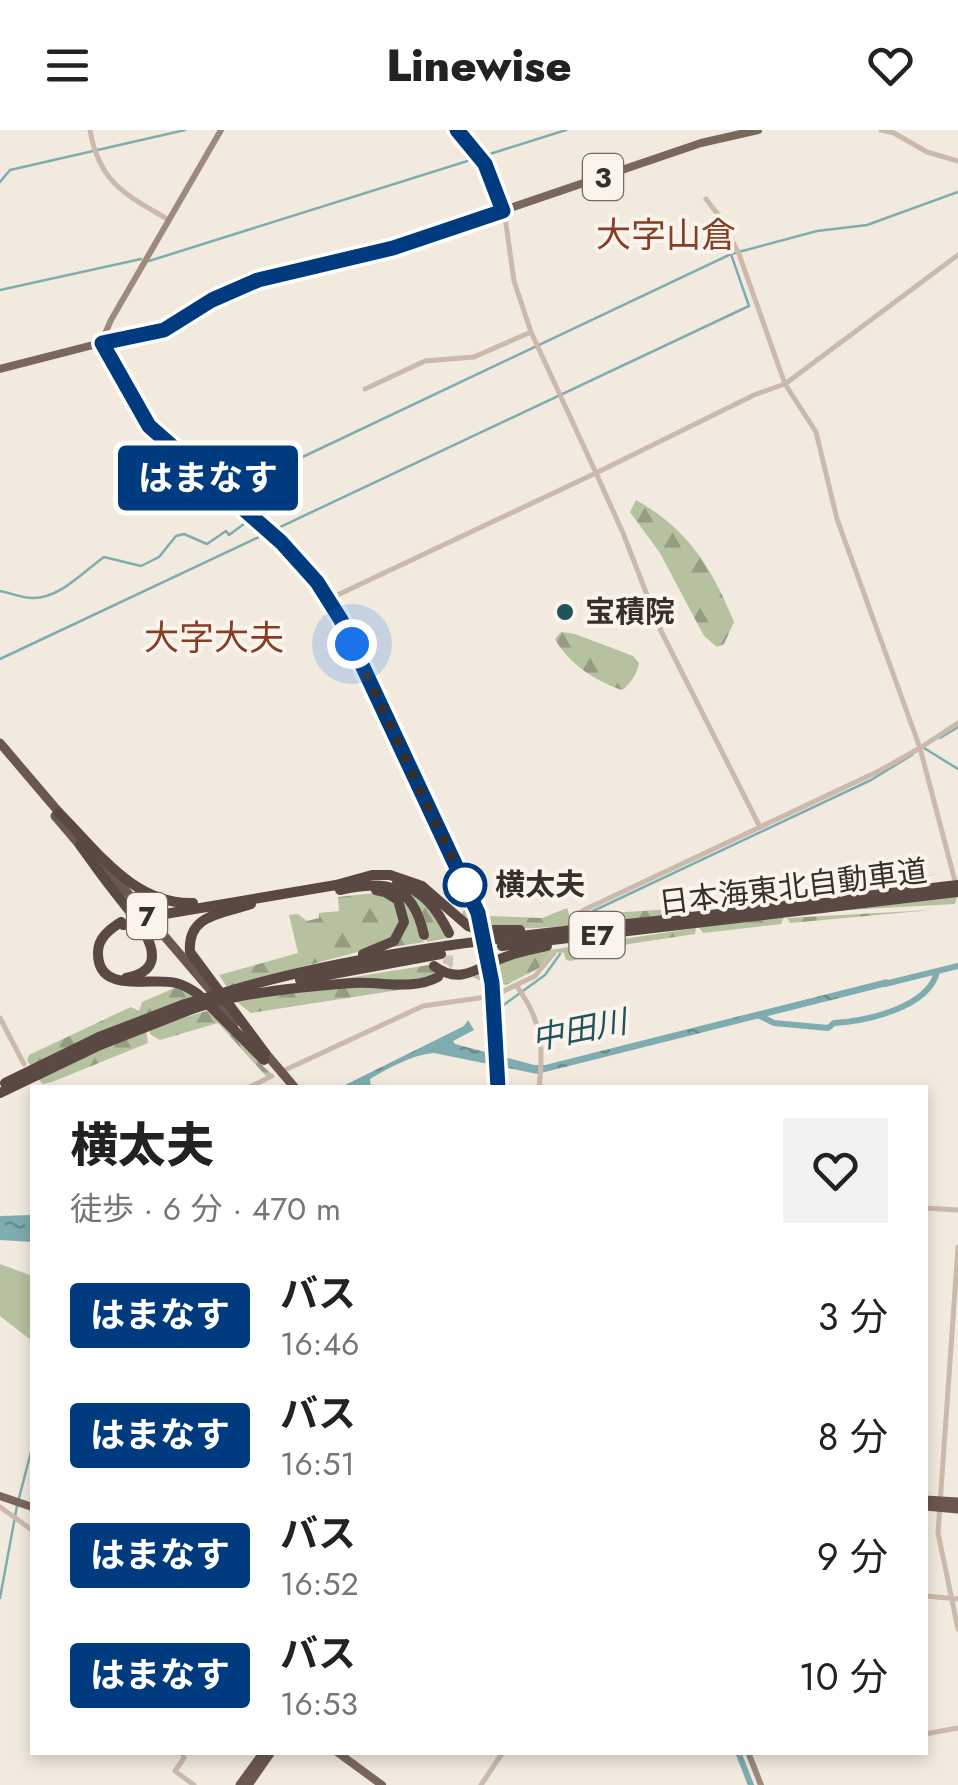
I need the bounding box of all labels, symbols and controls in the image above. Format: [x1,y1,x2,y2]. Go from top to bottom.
text: Linewise [386,33,572,98]
icon: menu [40,38,95,93]
icon: heart [863,38,918,93]
road number: 3 [583,154,623,200]
district label: 大字山倉 [596,210,736,260]
line badge: はまなす [138,446,278,510]
text: はまなす [138,453,278,503]
place label: 宝積院 [585,590,675,633]
marker: 宝積院 [554,601,576,623]
district label: 大字大夫 [144,613,284,663]
your location [327,619,377,669]
street label: 日本海東北自動車道 [656,849,930,924]
place label: 横太夫 [495,863,585,906]
marker: 横太夫 [444,864,486,906]
road number: 7 [127,893,167,939]
road number: E7 [570,912,624,958]
water label: 中田川 [527,998,633,1062]
text: 横太夫 [70,1111,214,1180]
button: heart [783,1118,888,1223]
text: 徒歩 · 6 分 · 470 m [70,1186,341,1232]
text: バス [280,1266,356,1321]
text: 3 分 [818,1289,888,1344]
text: はまなす [90,1290,230,1340]
text: 16:46 [280,1321,360,1367]
text: バス [280,1386,356,1441]
text: 8 分 [818,1409,888,1464]
text: はまなす [90,1410,230,1460]
text: 16:51 [280,1441,355,1487]
text: バス [280,1506,356,1561]
text: 9 分 [817,1529,888,1584]
text: はまなす [90,1530,230,1580]
text: 16:52 [280,1561,359,1607]
text: バス [280,1626,356,1681]
text: 10 分 [799,1649,888,1704]
text: はまなす [90,1650,230,1700]
text: 16:53 [280,1681,358,1727]

